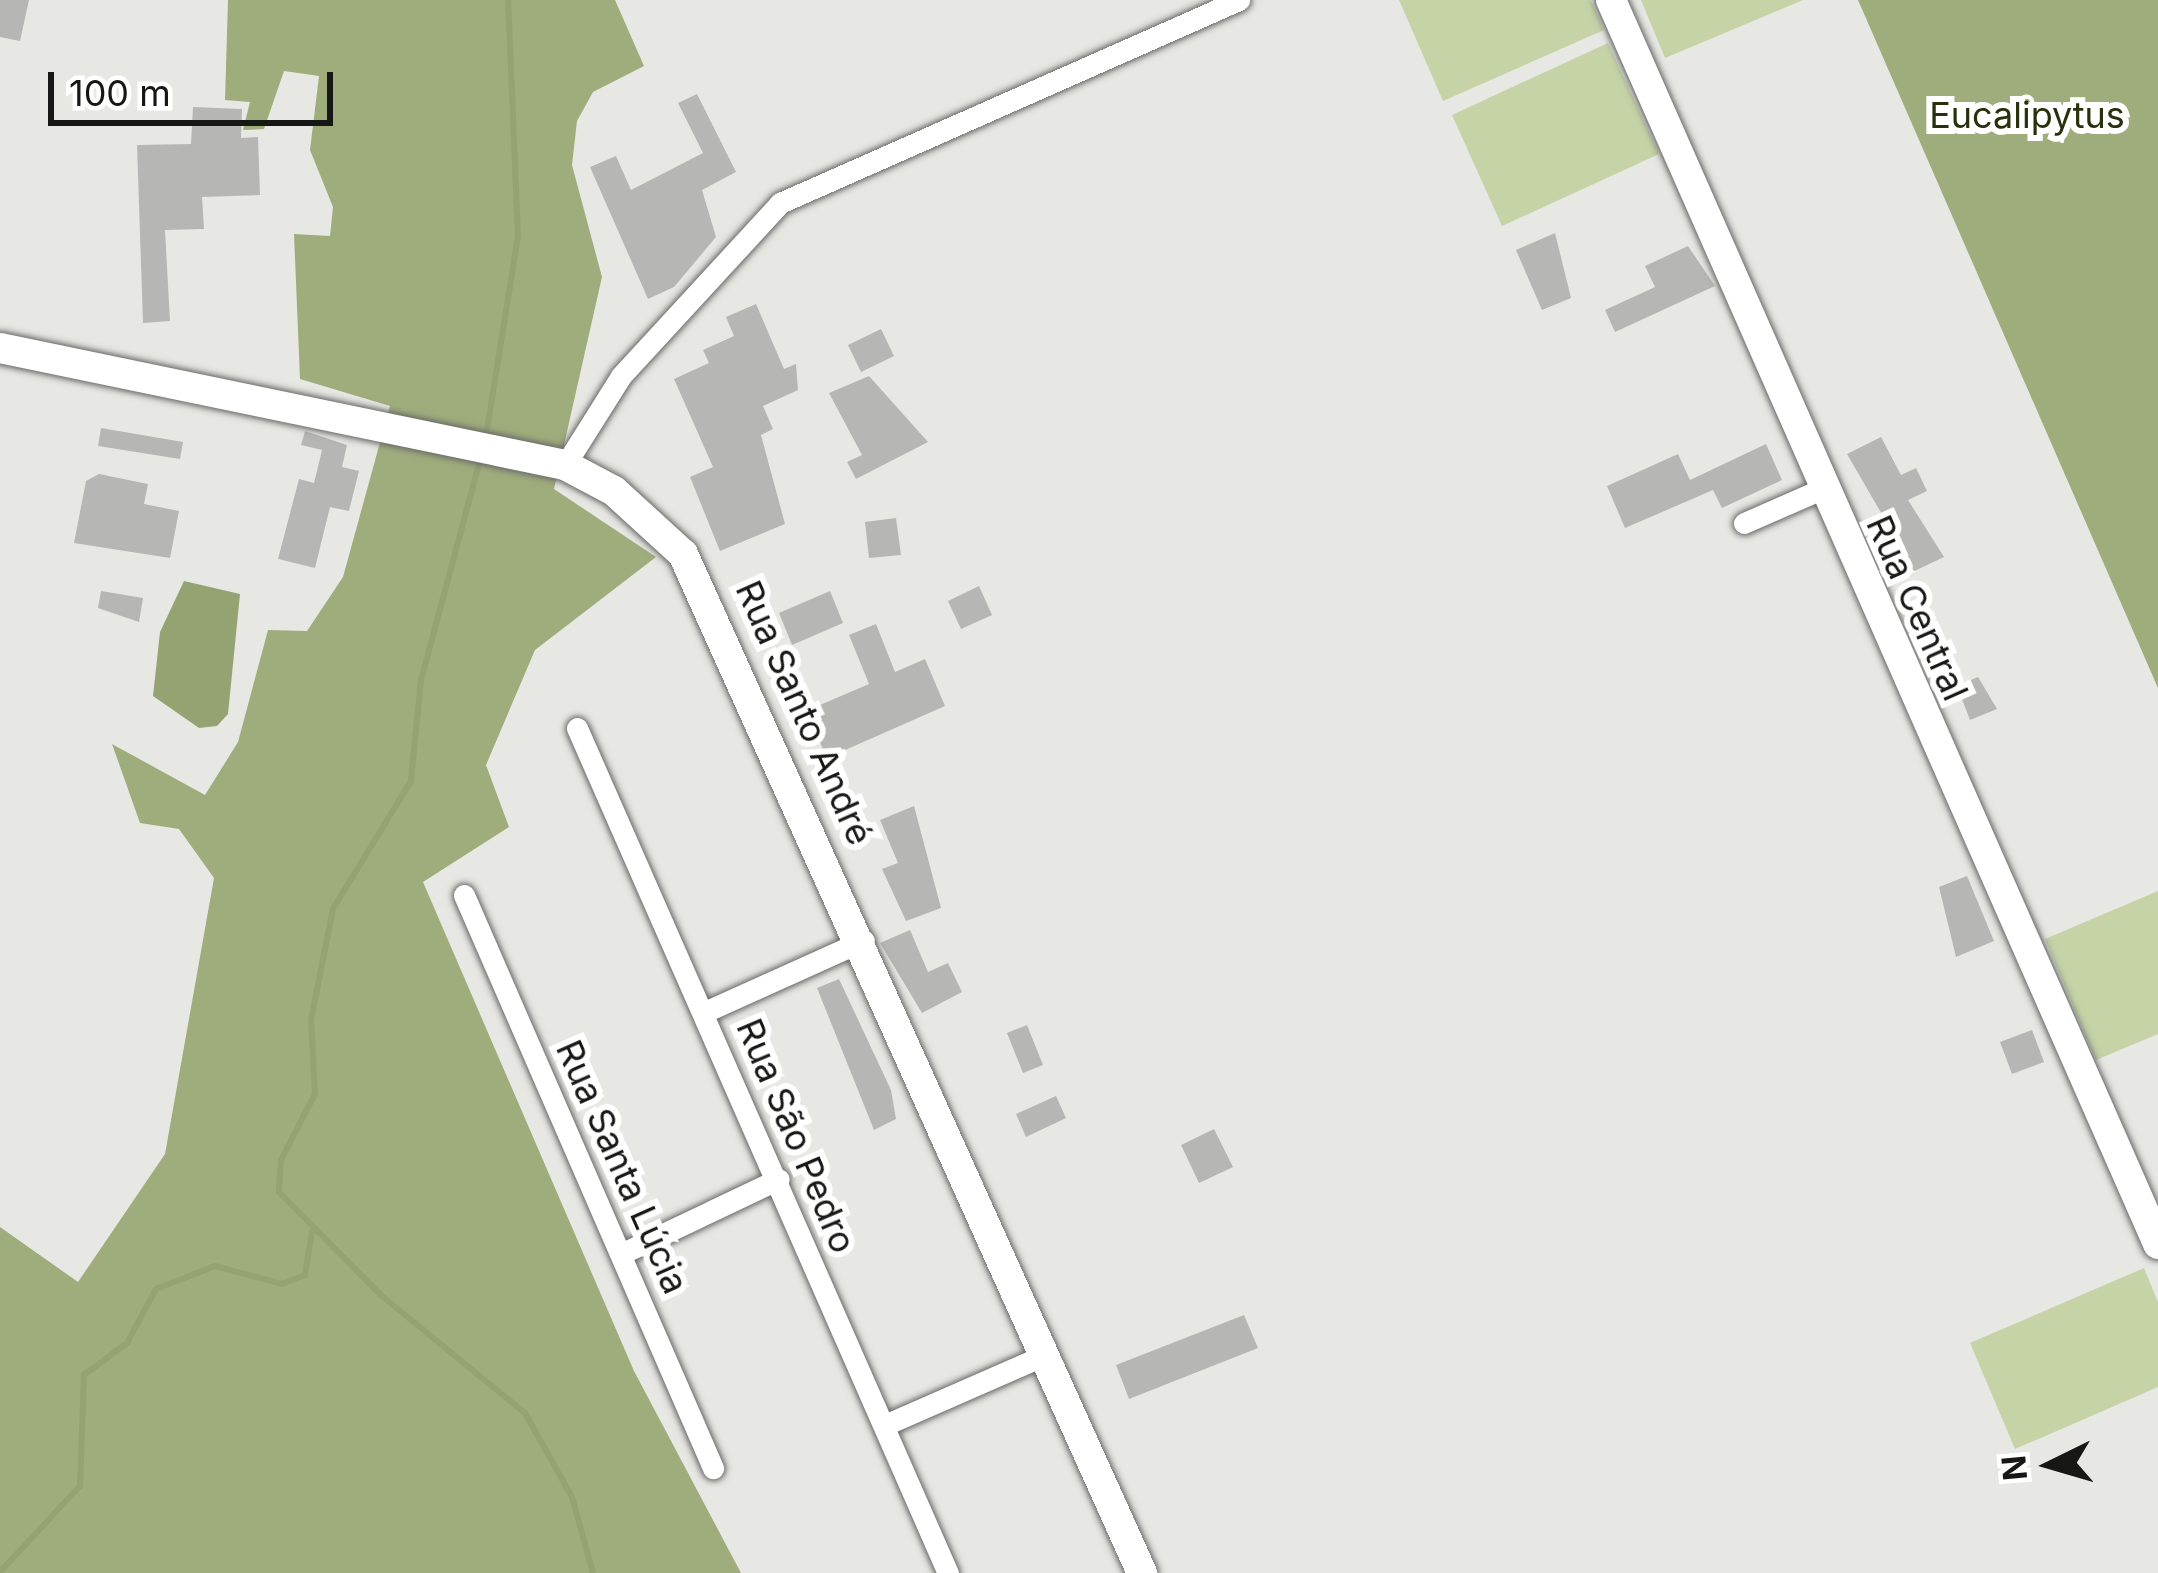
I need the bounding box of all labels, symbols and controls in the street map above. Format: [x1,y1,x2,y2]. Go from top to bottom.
scale bar [54,48,339,122]
text: 100 m [69,71,171,115]
park label: Eucalipytus [1929,94,2125,138]
street label: Rua Central [1857,509,1977,707]
street label: Rua Santo André [726,574,882,852]
street label: Rua São Pedro [727,1012,865,1260]
street label: Rua Santa Lúcia [547,1034,697,1300]
north arrow [1990,1405,2110,1525]
text: N [1993,1454,2035,1482]

